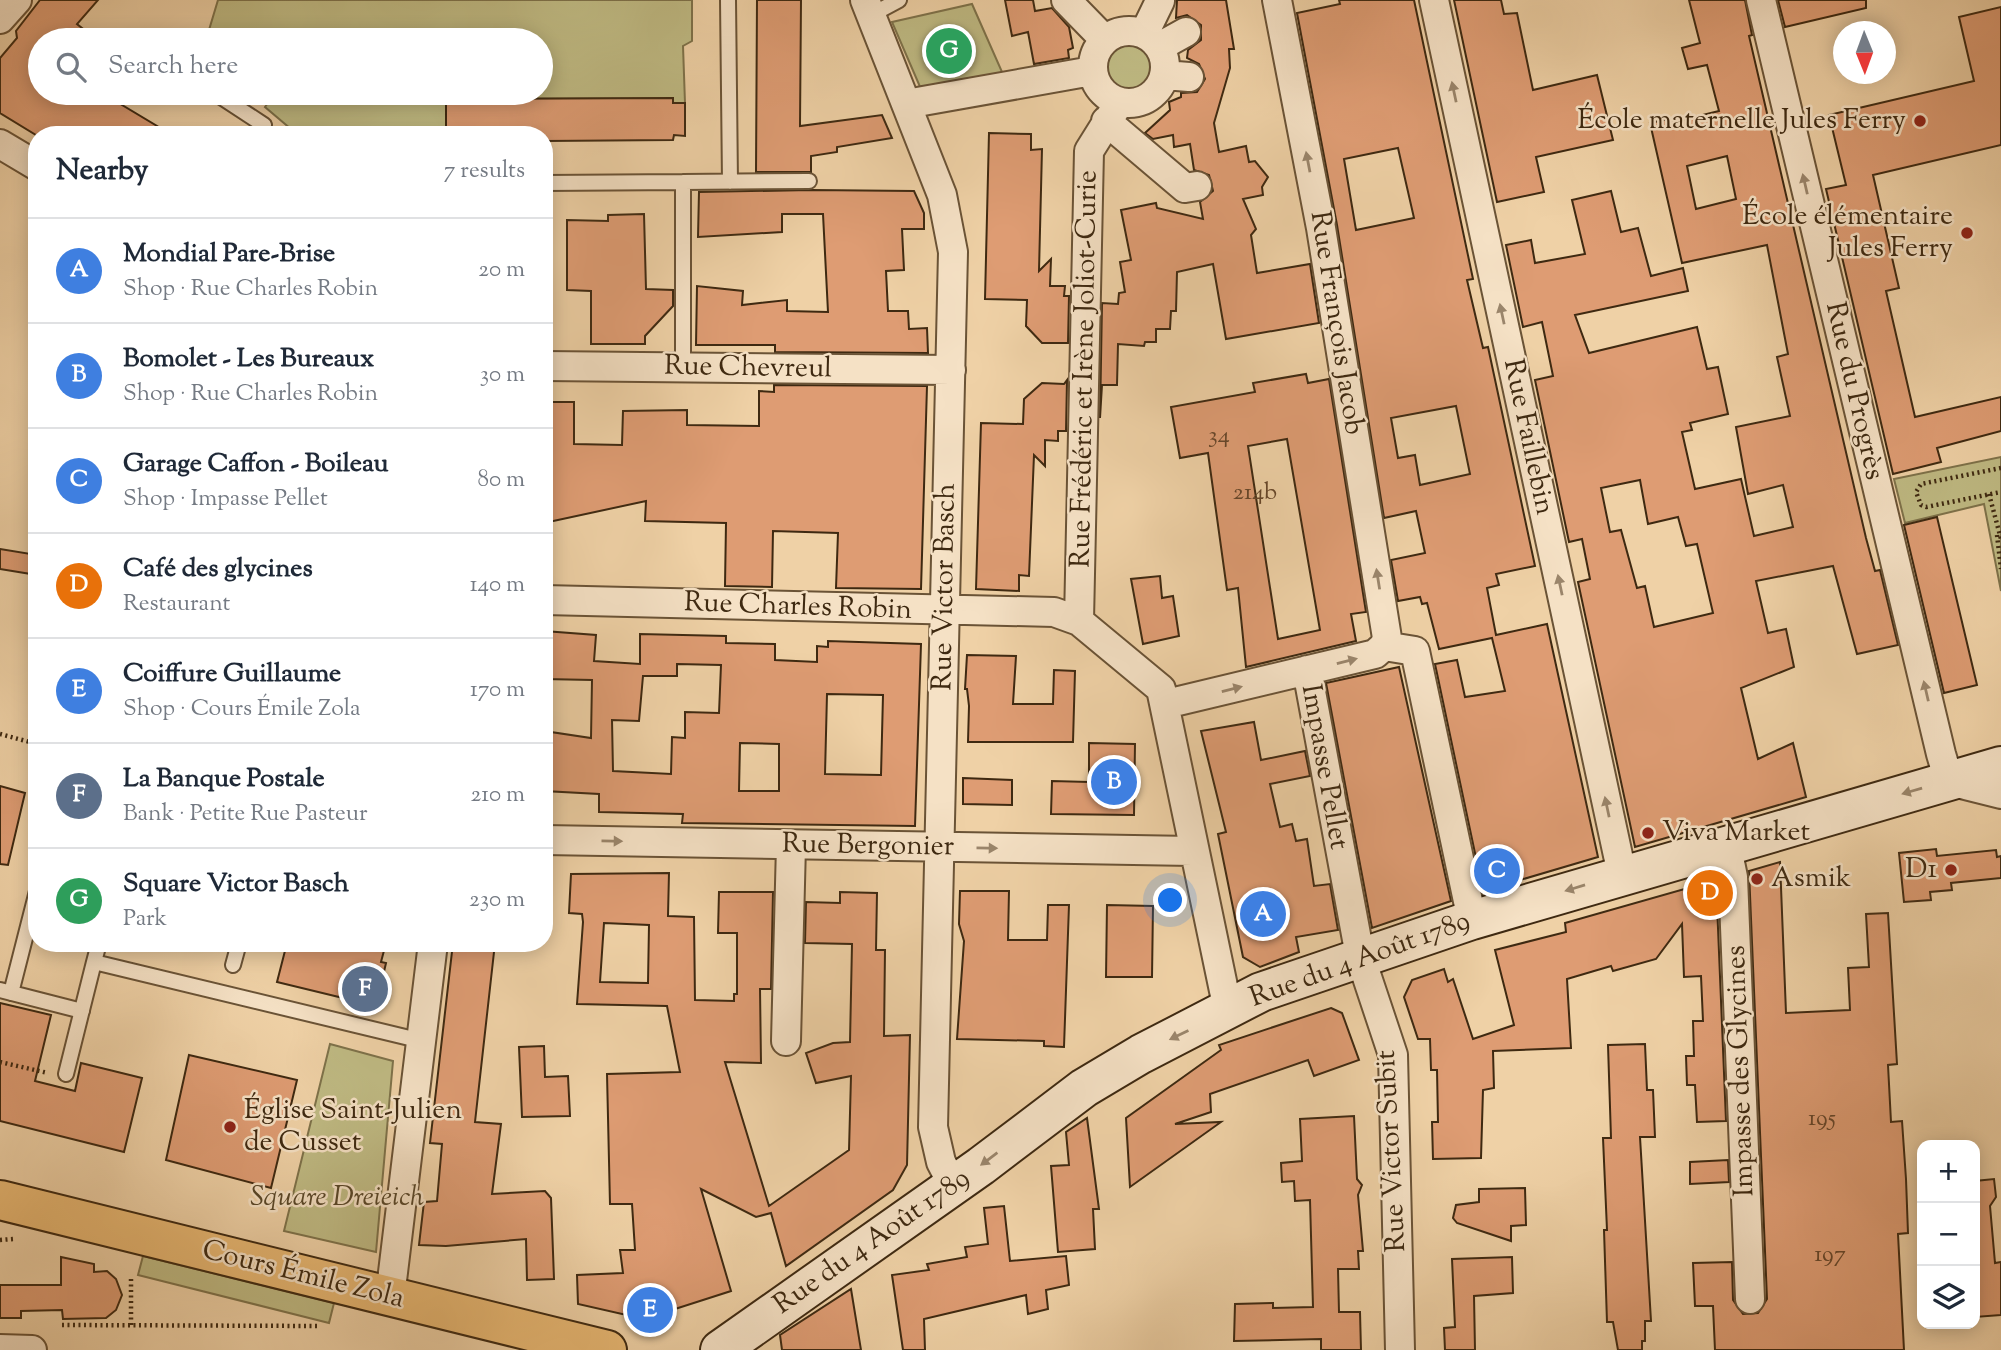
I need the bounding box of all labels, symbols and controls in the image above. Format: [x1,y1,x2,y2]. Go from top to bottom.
north arrow [1833,21,1896,84]
pin: G [926,25,972,77]
search box [28,28,553,105]
icon: search [52,48,90,86]
text: Search here [108,48,238,85]
one-way arrow [1449,81,1460,103]
place label: École maternelle Jules Ferry [1577,101,1906,141]
marker: École maternelle Jules Ferry [1912,113,1928,129]
text: Nearby [56,150,148,193]
one-way arrow [1302,150,1313,172]
text: 7 results [444,155,525,188]
street label: Rue Frédéric et Irène Joliot-Curie [1062,170,1108,568]
one-way arrow [1799,173,1810,195]
place label: École élémentaire Jules Ferry [1742,197,1953,269]
street label: Rue François Jacob [1299,208,1373,438]
marker: École élémentaire Jules Ferry [1959,225,1975,241]
text: Mondial Pare-Brise [123,236,335,273]
text: A [70,254,88,287]
text: 20 m [478,254,525,287]
text: Shop · Rue Charles Robin [123,273,378,306]
street label: Rue du Progrès [1814,298,1894,484]
one-way arrow [1496,303,1507,325]
text: Bomolet - Les Bureaux [123,341,374,378]
street label: Rue Chevreul [664,347,832,389]
street label: Rue Faillebin [1492,355,1564,519]
text: B [72,359,86,392]
text: 30 m [480,359,525,392]
text: Shop · Rue Charles Robin [123,378,378,411]
house number: 34 [1208,419,1230,453]
text: Garage Caffon - Boileau [123,446,389,483]
text: C [70,464,88,497]
text: 80 m [477,464,525,497]
house number: 214b [1233,476,1277,510]
text: Shop · Impasse Pellet [123,483,328,516]
street label: Rue Victor Basch [923,483,967,691]
text: Café des glycines [123,551,313,588]
one-way arrow [1372,568,1383,590]
text: D [70,569,88,602]
text: 140 m [470,569,525,602]
one-way arrow [1554,574,1565,596]
street label: Rue Charles Robin [683,583,913,631]
text: Restaurant [123,588,230,621]
one-way arrow [1336,655,1358,666]
text: Coiffure Guillaume [123,656,341,693]
text: E [72,674,86,707]
text: 170 m [470,674,525,707]
one-way arrow [1920,680,1931,702]
street label: Impasse Pellet [1290,681,1358,853]
one-way arrow [1221,683,1243,694]
text: Shop · Cours Émile Zola [123,693,361,726]
pin: B [1091,756,1137,808]
text: La Banque Postale [123,761,325,798]
text: F [73,779,85,812]
text: 210 m [471,779,525,812]
one-way arrow [1901,786,1922,796]
one-way arrow [1602,796,1613,818]
text: Bank · Petite Rue Pasteur [123,798,368,831]
place label: Viva Market [1662,813,1811,853]
street label: Rue Bergonier [781,824,955,868]
marker: Viva Market [1640,825,1656,841]
one-way arrow [602,835,624,847]
one-way arrow [976,842,998,854]
pin: C [1474,845,1520,897]
place label: D1 [1905,850,1937,890]
place label: Asmik [1771,859,1851,899]
marker: D1 [1943,862,1959,878]
text: Square Victor Basch [123,866,349,903]
pin: D [1687,867,1733,919]
marker: Asmik [1749,871,1765,887]
your location [1153,883,1187,917]
text: G [70,884,88,917]
text: 230 m [469,884,525,917]
one-way arrow [1565,884,1586,894]
pin: A [1240,888,1286,940]
text: Park [123,903,167,936]
street label: Rue du 4 Août 1789 [1245,905,1475,1015]
street label: Impasse des Glycines [1717,944,1765,1198]
pin: F [342,963,388,1015]
one-way arrow [1169,1029,1189,1041]
street label: Rue Victor Subit [1367,1049,1417,1253]
place label: Église Saint-Julien de Cusset [244,1091,462,1163]
house number: 195 [1808,1102,1836,1136]
marker: Église Saint-Julien de Cusset [222,1119,238,1135]
map controls [1917,1140,1980,1329]
button: + [1917,1140,1980,1203]
one-way arrow [980,1152,999,1166]
street label: Rue du 4 Août 1789 [766,1159,978,1325]
park label: Square Dreieich [250,1178,424,1218]
button: − [1917,1203,1980,1266]
street label: Cours Émile Zola [198,1231,408,1319]
house number: 197 [1814,1238,1846,1272]
button: layers [1917,1266,1980,1329]
pin: E [627,1284,673,1336]

